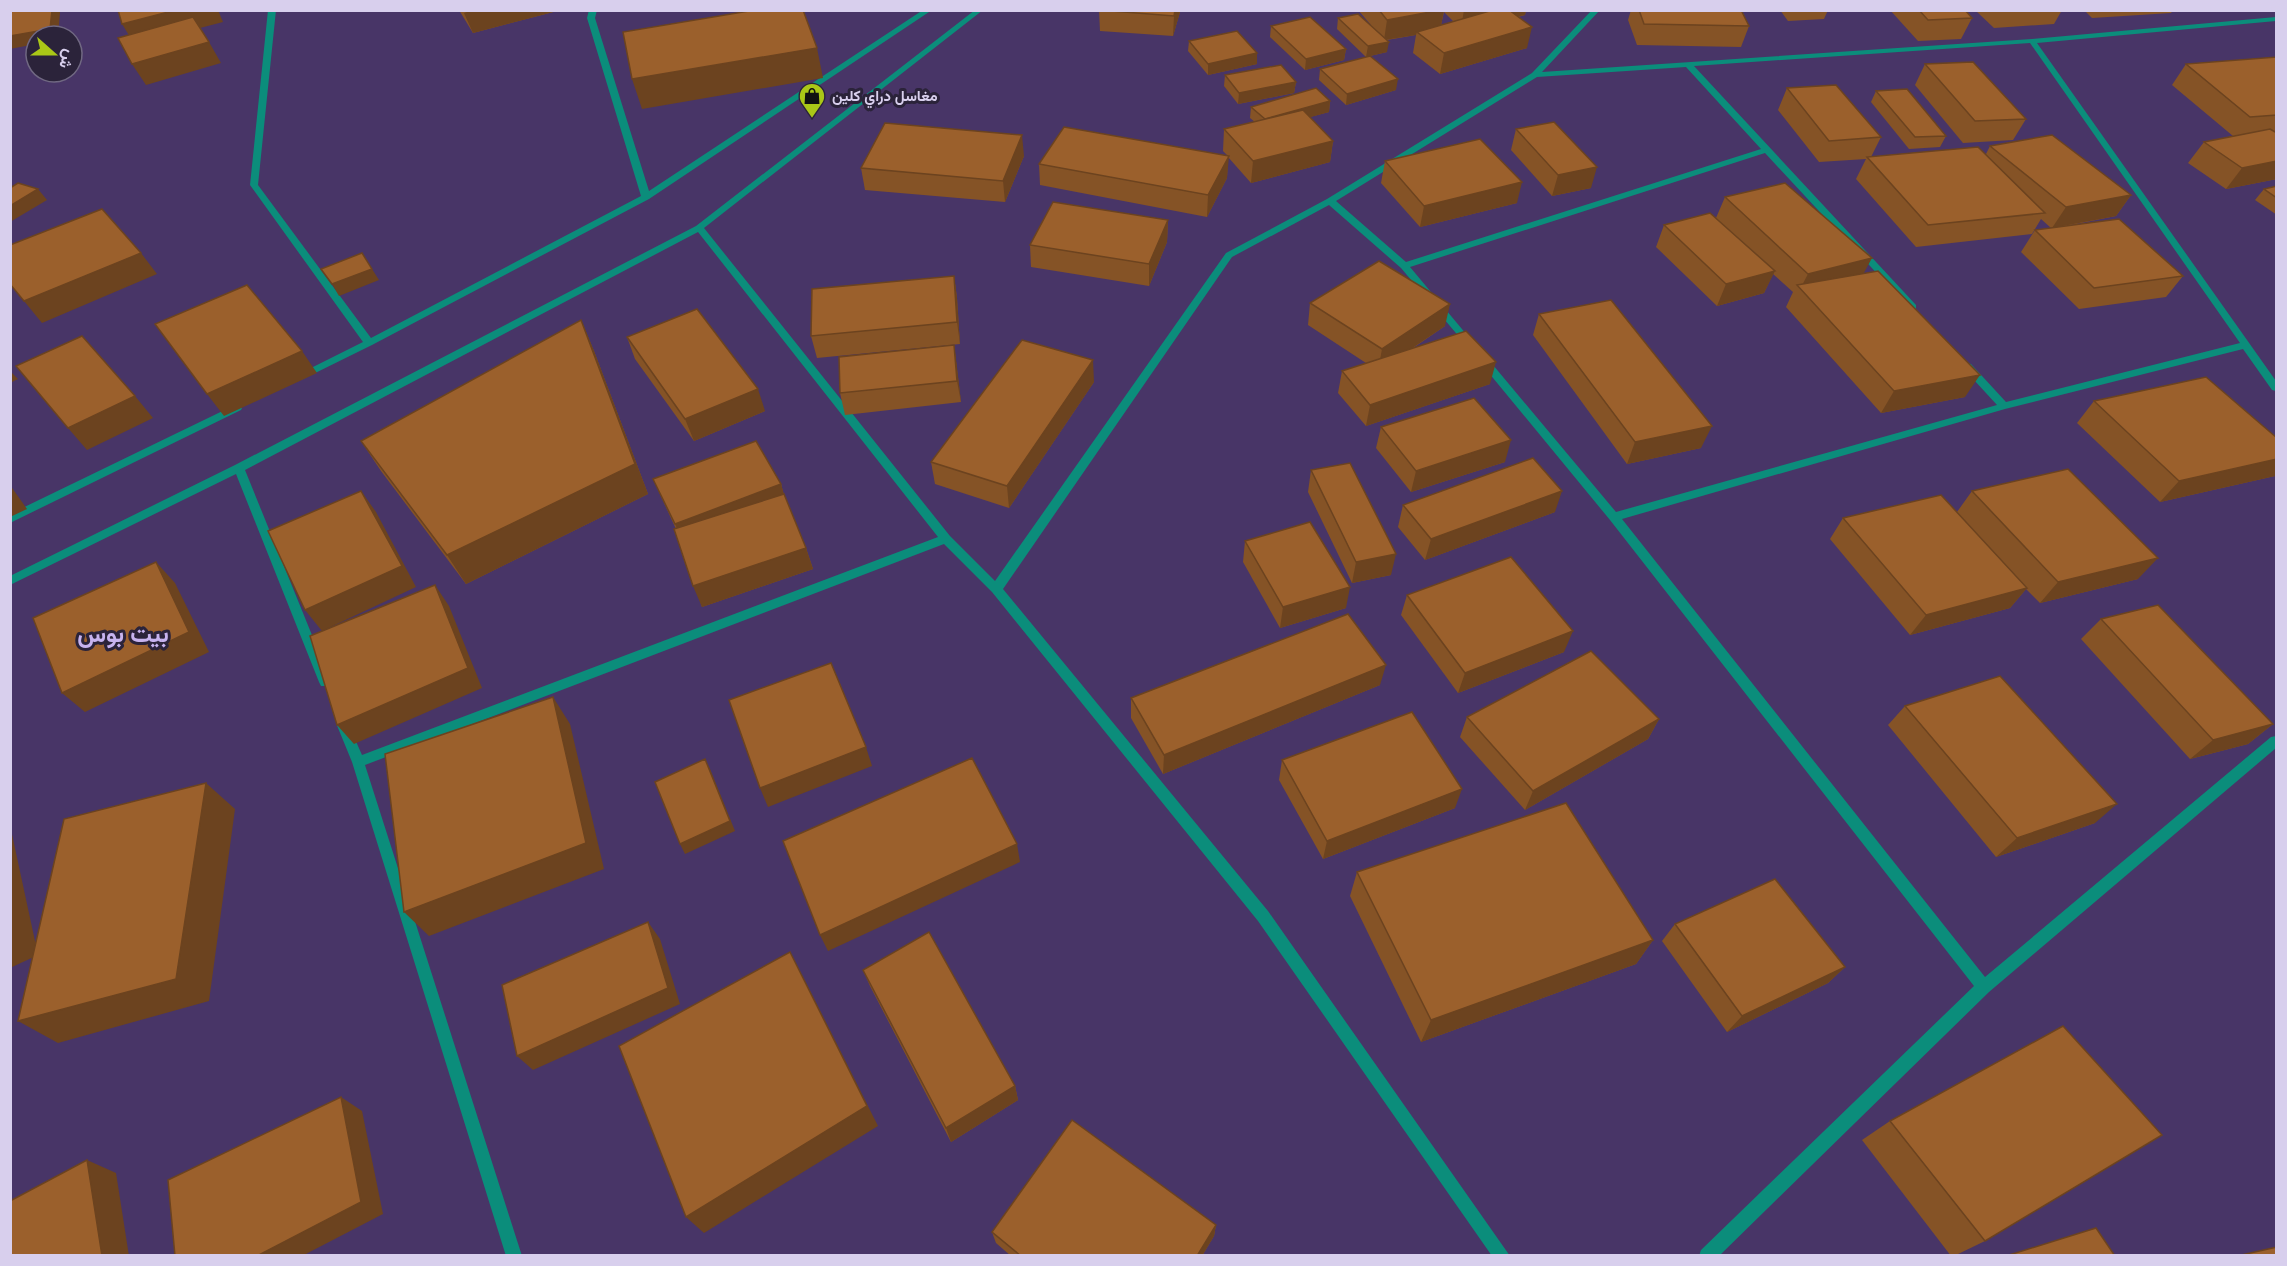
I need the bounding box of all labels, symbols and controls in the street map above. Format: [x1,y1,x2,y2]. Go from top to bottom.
north arrow [24,24,84,84]
text: ش [55,47,80,72]
shop icon: مغاسل دراي كلين [797,81,827,119]
place label: مغاسل دراي كلين [832,87,938,109]
district label: بيت بوس [77,620,169,649]

